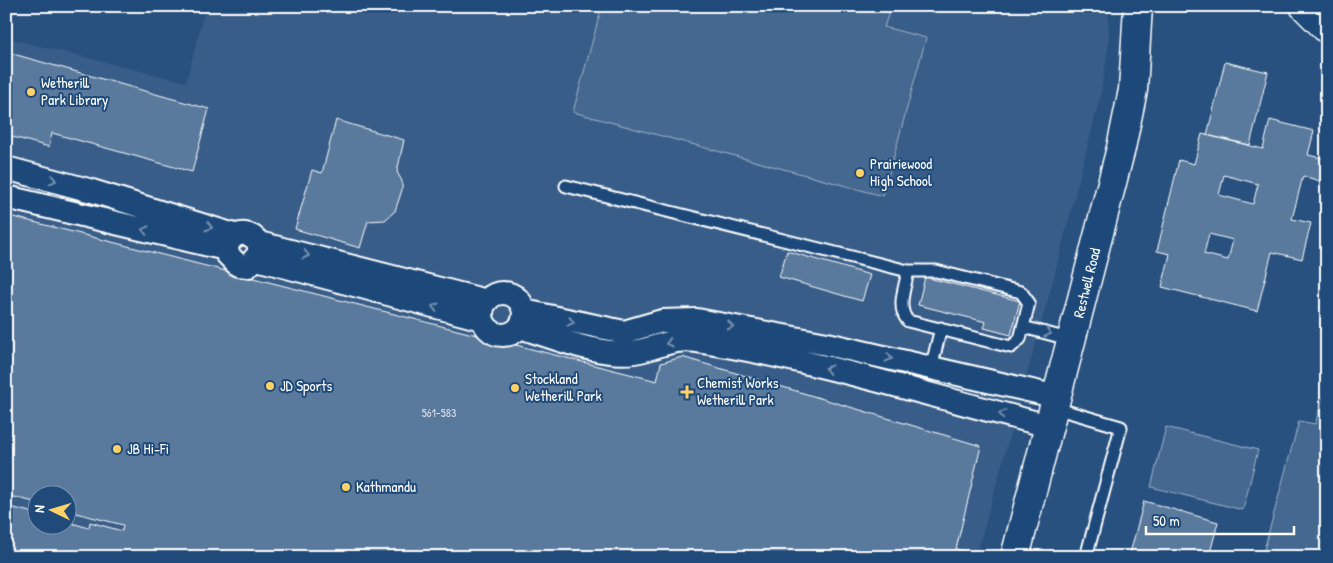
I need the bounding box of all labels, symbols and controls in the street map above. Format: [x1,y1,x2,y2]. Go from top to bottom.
place label: Wetherill Park Library [41,72,108,110]
marker: Wetherill Park Library [25,86,37,98]
place label: Prairiewood High School [870,153,932,191]
marker: Prairiewood High School [854,167,866,179]
one-way arrow [49,175,57,185]
one-way arrow [204,222,213,232]
one-way arrow [140,225,149,236]
street label: Restwell Road [1068,246,1105,320]
one-way arrow [301,249,310,260]
one-way arrow [431,302,439,312]
one-way arrow [567,316,576,327]
one-way arrow [726,320,735,330]
one-way arrow [1043,327,1052,338]
one-way arrow [665,337,673,347]
one-way arrow [885,352,894,363]
one-way arrow [823,364,832,375]
place label: Stockland Wetherill Park [525,368,602,406]
place label: Chemist Works Wetherill Park [697,372,779,410]
place label: JD Sports [280,375,332,396]
marker: JD Sports [264,380,276,392]
marker: Stockland Wetherill Park [509,382,521,394]
marker: Chemist Works Wetherill Park [681,386,693,398]
house number: 561-583 [422,404,456,421]
one-way arrow [998,409,1007,420]
place label: JB Hi-Fi [127,438,169,459]
marker: JB Hi-Fi [111,443,123,455]
place label: Kathmandu [356,476,416,497]
marker: Kathmandu [340,481,352,493]
north arrow [28,486,78,536]
scale bar [1146,503,1293,535]
text: N [29,504,48,513]
text: 50 m [1153,510,1180,531]

